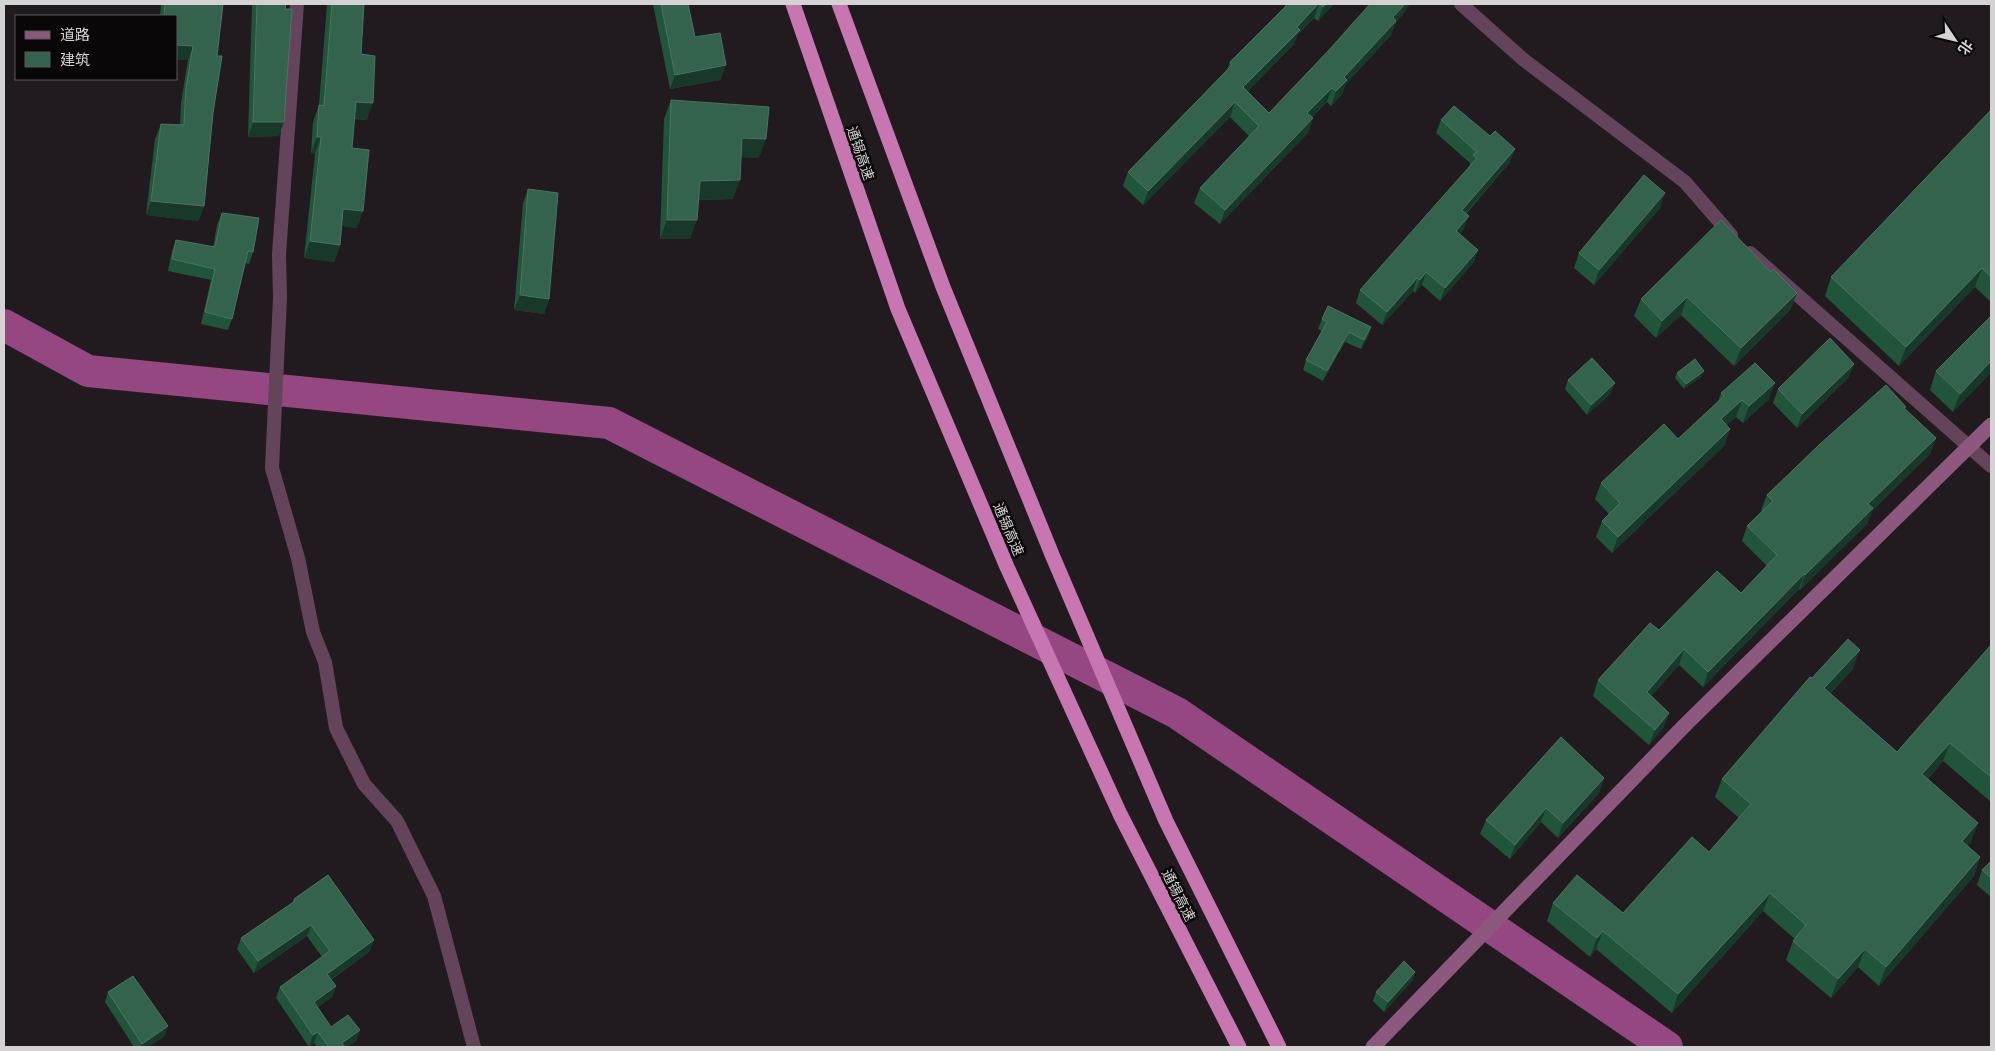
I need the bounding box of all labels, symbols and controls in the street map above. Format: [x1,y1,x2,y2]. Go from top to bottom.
legend [15,15,178,80]
north arrow [1930,15,1980,65]
text: 道路 [60,24,90,45]
text: 北 [1954,37,1978,59]
text: 建筑 [60,49,90,70]
street label: 通锡高速 [843,123,879,183]
street label: 通锡高速 [989,500,1029,558]
street label: 通锡高速 [1158,866,1200,924]

